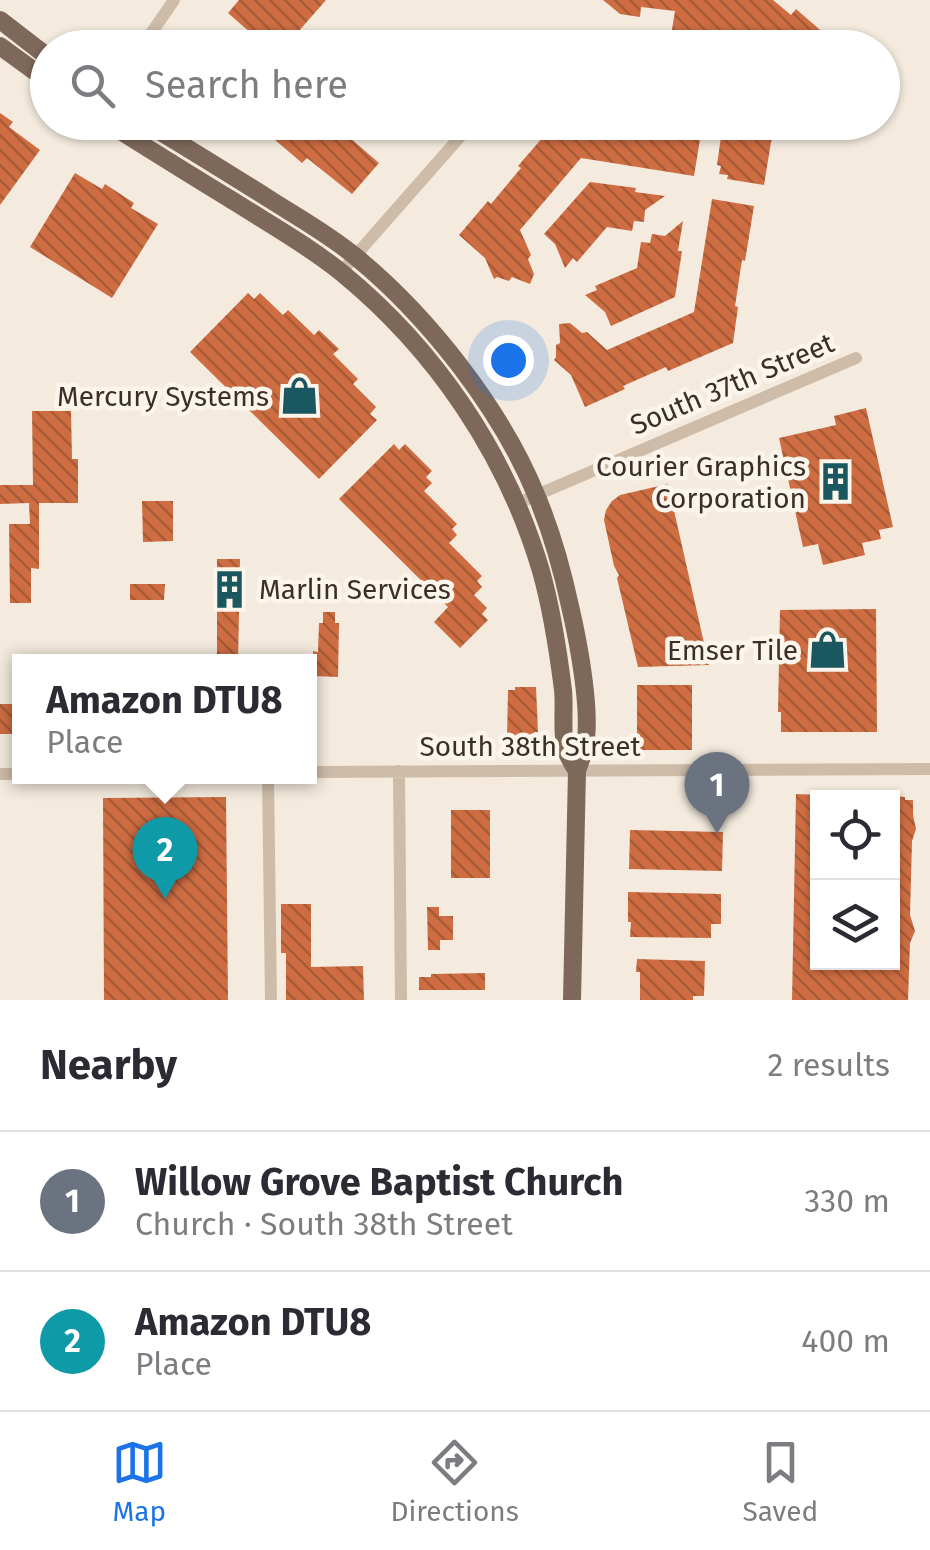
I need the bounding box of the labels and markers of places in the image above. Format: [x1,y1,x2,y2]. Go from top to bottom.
shop icon: Mercury Systems [278,375,320,417]
place label: Mercury Systems [57,380,269,413]
place label: Courier Graphics Corporation [596,450,806,515]
building icon: Courier Graphics Corporation [815,461,857,503]
building icon: Marlin Services [208,568,250,610]
place label: Marlin Services [259,573,451,606]
shop icon: Emser Tile [807,629,849,671]
place label: Emser Tile [667,634,798,667]
pin: 1 [684,752,750,834]
pin: 2 [132,816,198,899]

